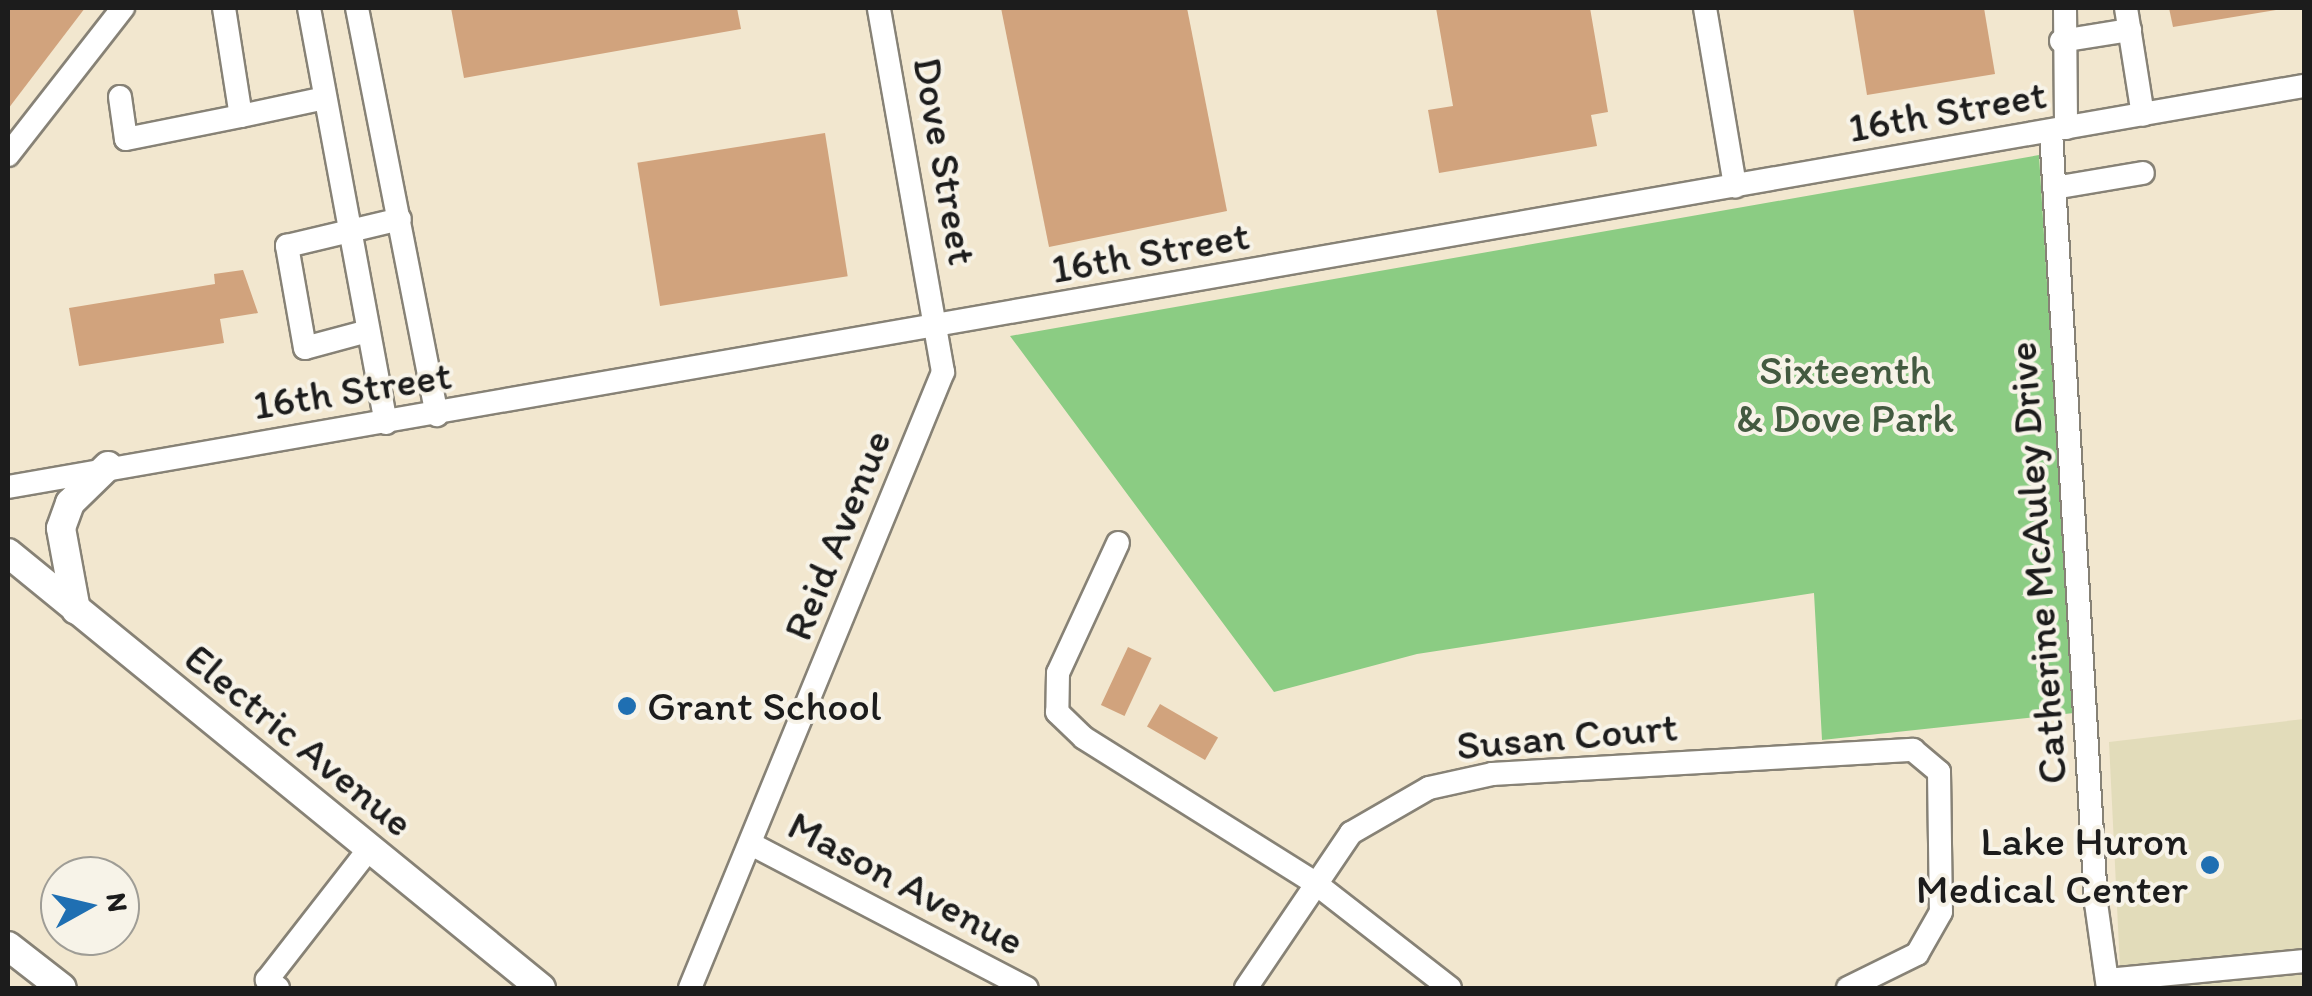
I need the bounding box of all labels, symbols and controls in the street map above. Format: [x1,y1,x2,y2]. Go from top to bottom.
street label: Dove Street [902,54,988,268]
street label: 16th Street [1844,69,2050,153]
street label: 16th Street [1047,210,1253,294]
street label: Catherine McAuley Drive [1996,339,2078,787]
park label: Sixteenth & Dove Park [1736,345,1954,444]
street label: 16th Street [250,350,454,430]
street label: Reid Avenue [772,424,902,646]
street label: Electric Avenue [175,633,423,847]
place label: Grant School [647,681,882,731]
marker: Grant School [616,695,638,717]
street label: Susan Court [1454,701,1680,771]
street label: Mason Avenue [780,800,1032,966]
place label: Lake Huron Medical Center [1916,816,2188,914]
marker: Lake Huron Medical Center [2197,852,2223,878]
north arrow [40,856,140,956]
text: N [100,890,136,914]

